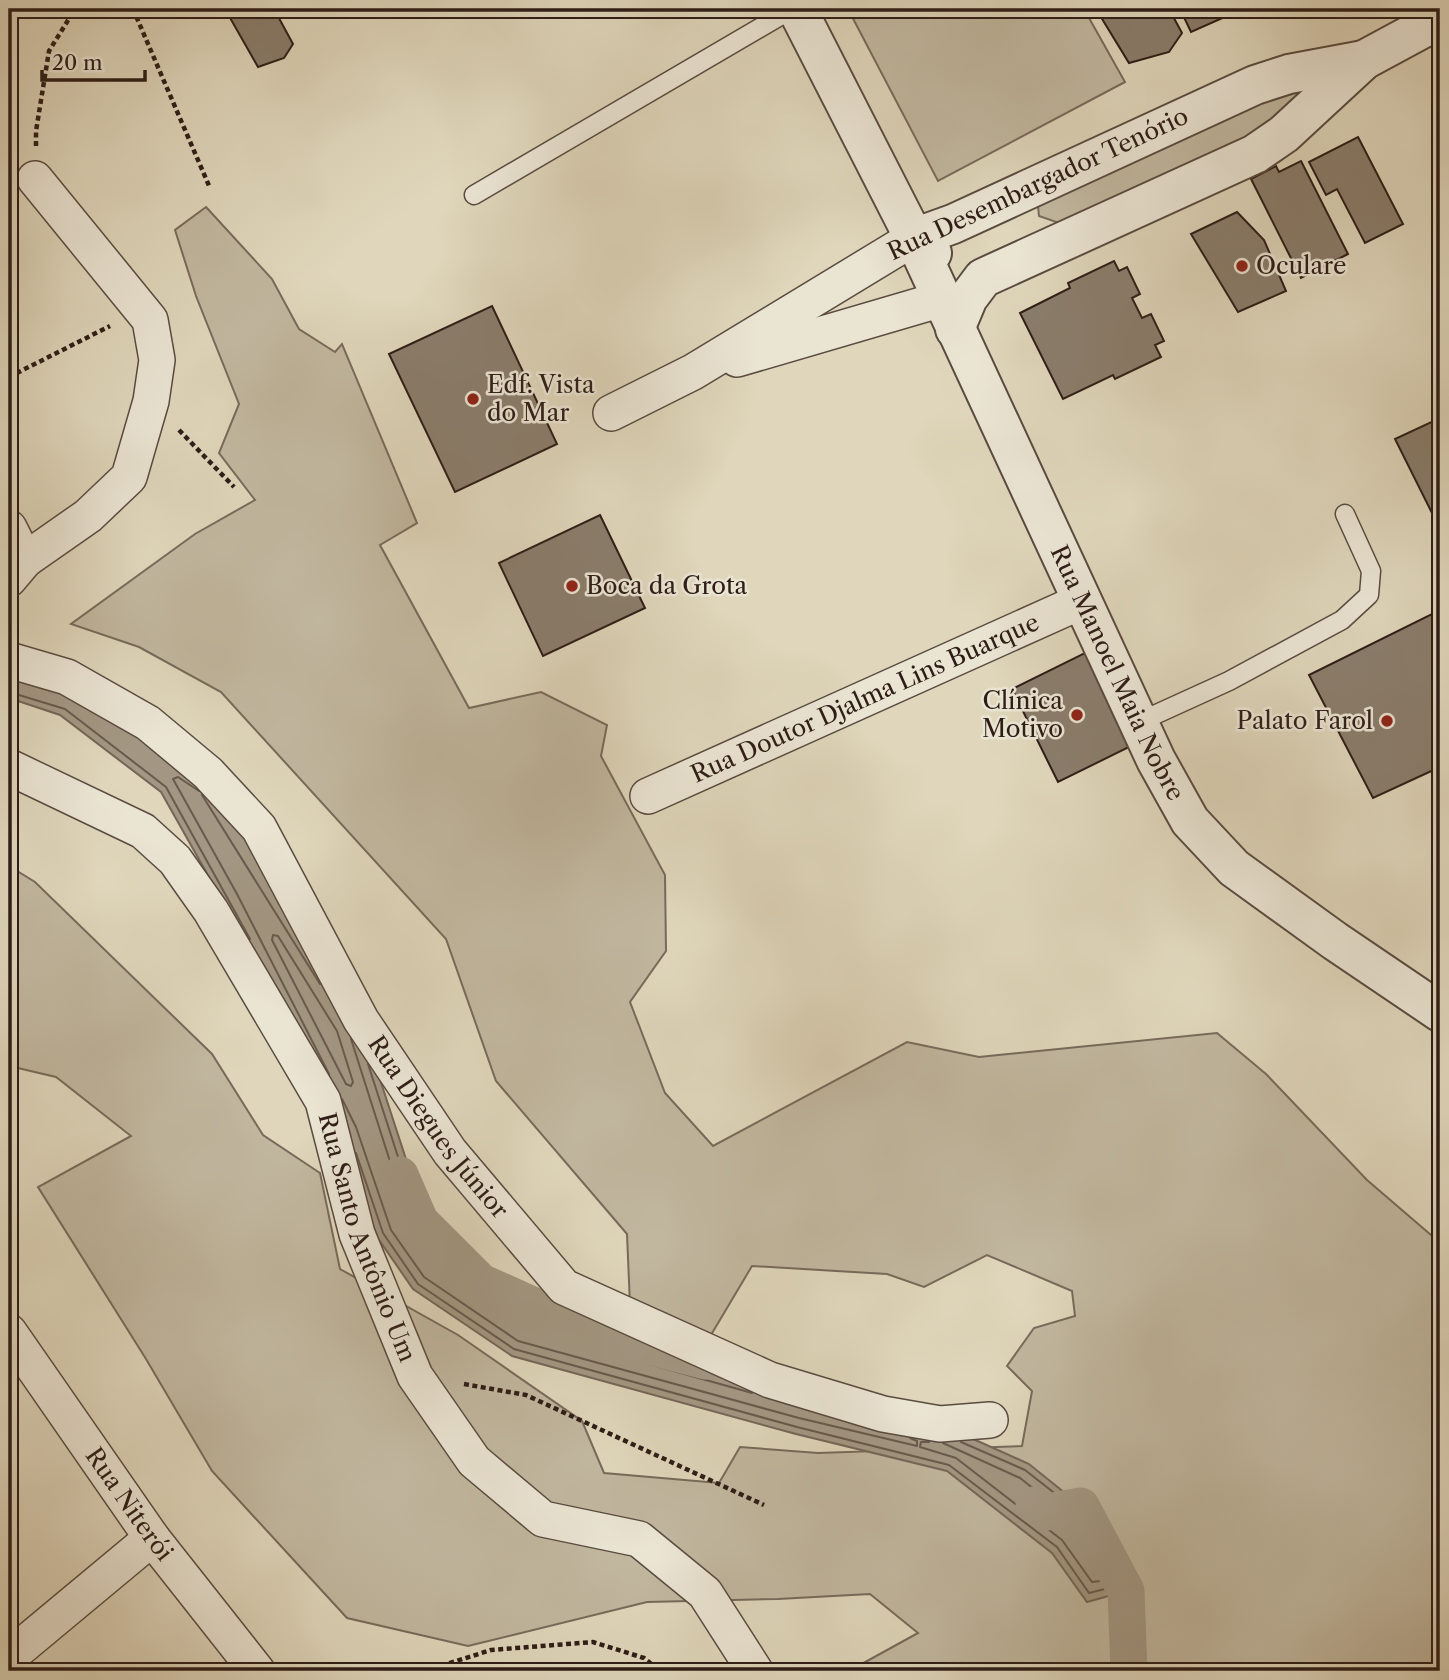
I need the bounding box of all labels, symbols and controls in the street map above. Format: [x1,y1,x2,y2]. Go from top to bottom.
scale bar [42,38,145,82]
text: 20 m [52,50,103,75]
street label: Rua Desembargador Tenório [883,101,1193,266]
place label: Oculare [1256,251,1346,280]
marker: Oculare [1234,258,1250,274]
place label: Edf. Vista do Mar [487,370,595,427]
marker: Edf. Vista do Mar [465,391,481,407]
street label: Rua Manoel Maia Nobre [1045,541,1191,805]
place label: Boca da Grota [586,571,748,600]
marker: Boca da Grota [564,578,580,594]
street label: Rua Doutor Djalma Lins Buarque [686,607,1043,789]
place label: Clínica Motivo [982,686,1063,743]
place label: Palato Farol [1236,706,1373,735]
marker: Clínica Motivo [1069,707,1085,723]
marker: Palato Farol [1379,713,1395,729]
street label: Rua Diegues Júnior [362,1030,514,1224]
street label: Rua Santo Antônio Um [313,1109,423,1366]
street label: Rua Niterói [80,1442,179,1566]

